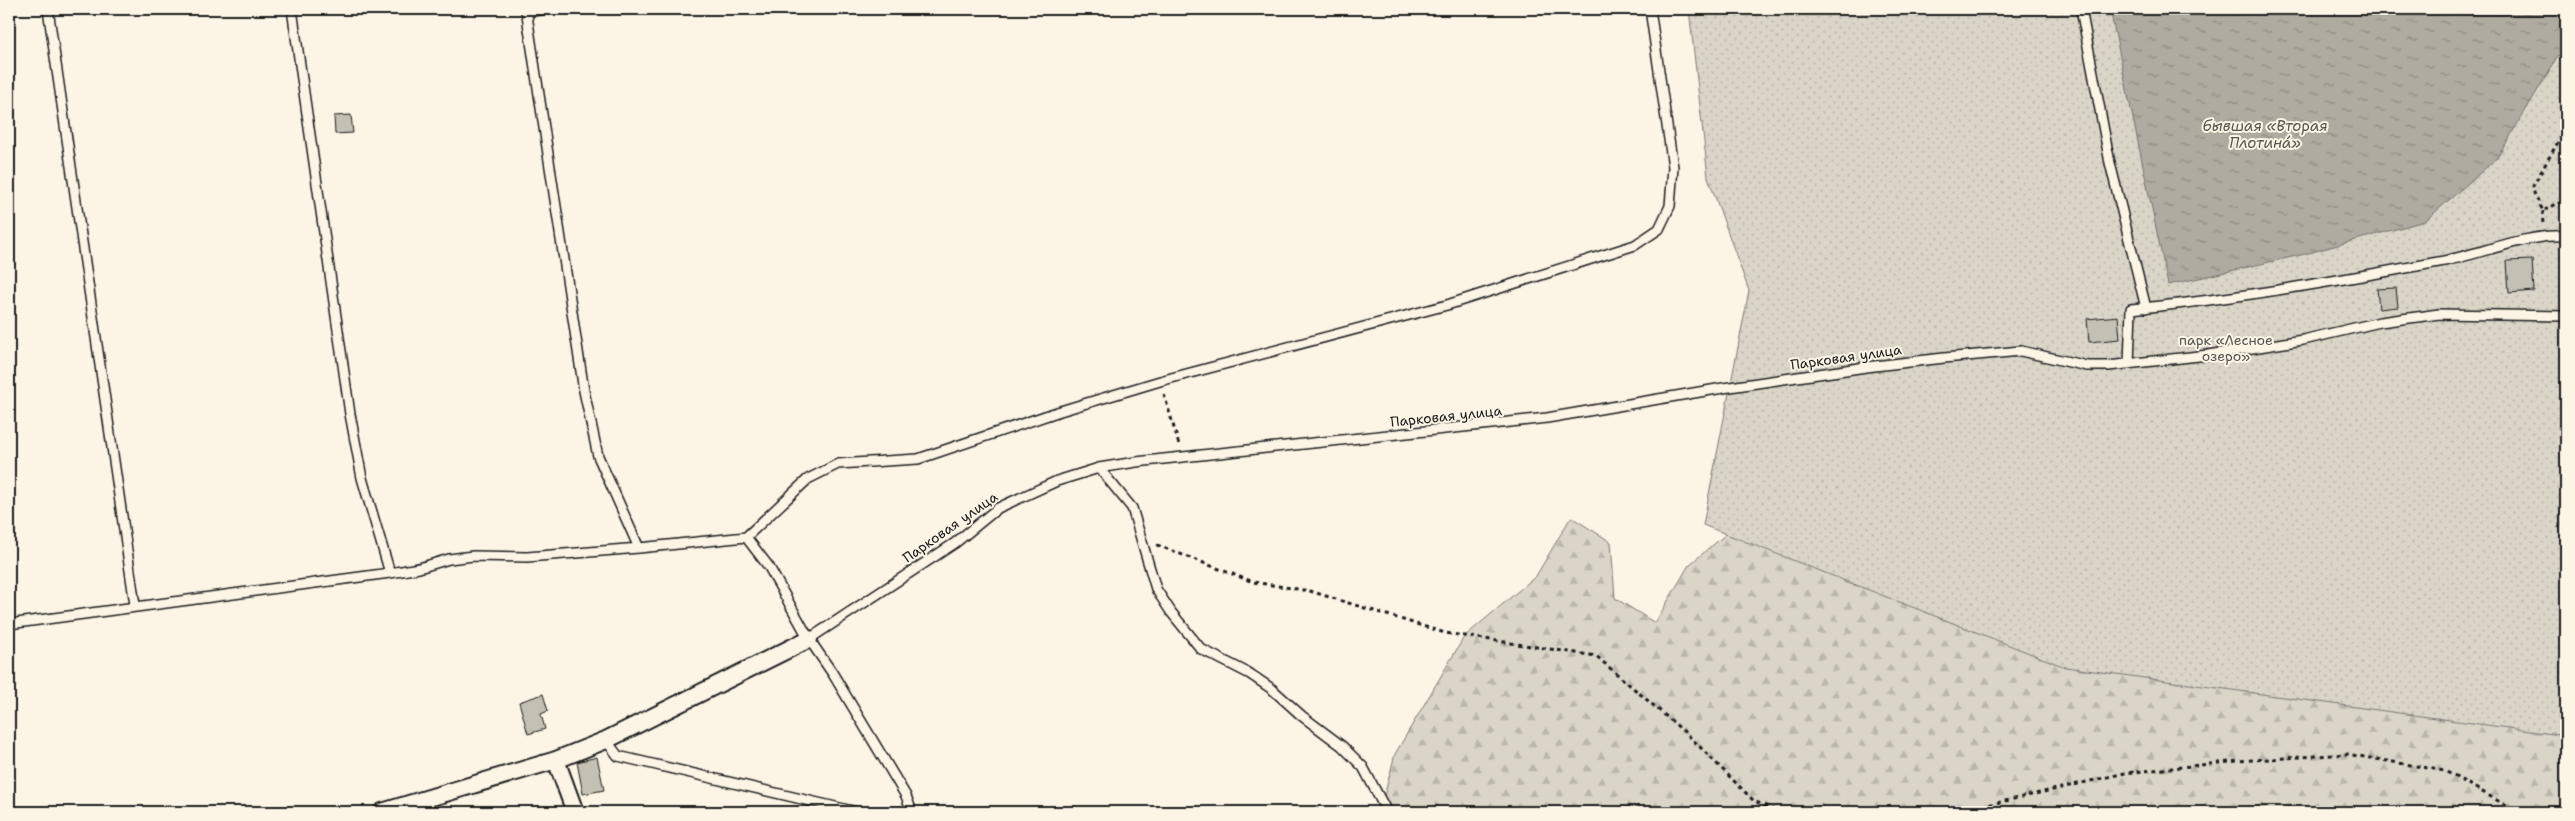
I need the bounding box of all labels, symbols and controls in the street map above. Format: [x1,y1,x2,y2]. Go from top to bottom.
water label: бывшая «Вторая Плотинá» [2202,116,2328,153]
park label: парк «Лесное озеро» [2179,331,2273,365]
street label: Парковая улица [1789,340,1903,374]
street label: Парковая улица [1389,401,1503,431]
street label: Парковая улица [899,487,1001,567]

